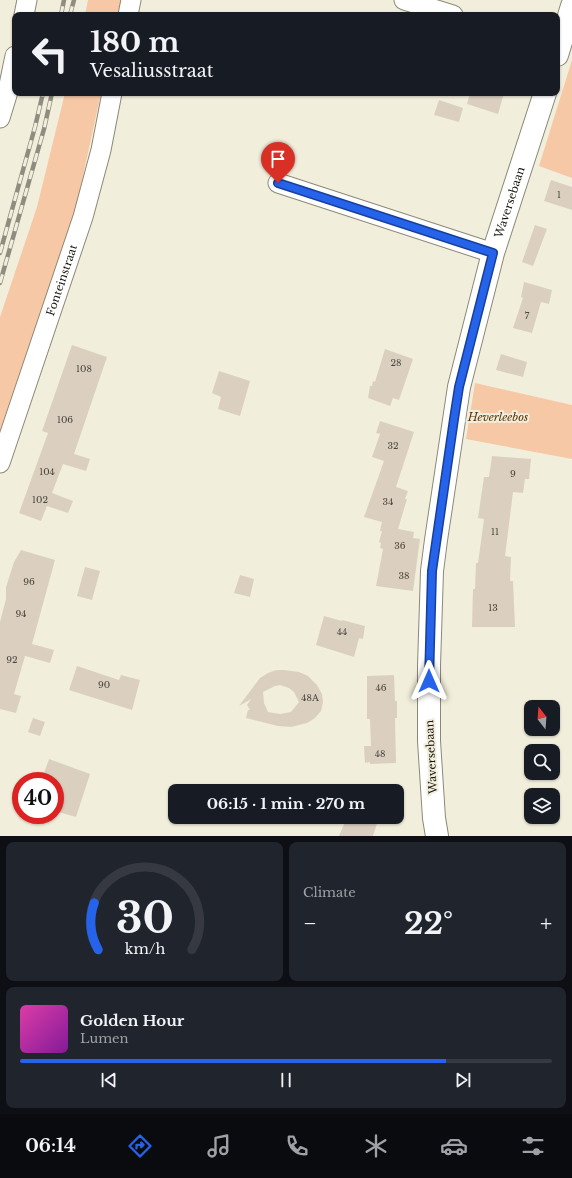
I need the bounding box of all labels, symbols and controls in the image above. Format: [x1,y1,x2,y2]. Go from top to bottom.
text: 180 m [90,25,180,60]
icon: left [24,28,76,80]
text: Vesaliusstraat [90,60,214,82]
pin [261,142,295,183]
icon: arrive [267,148,289,170]
street label: Waversebaan [491,164,528,241]
house number: 1 [557,189,561,200]
street label: Fonteinstraat [43,242,80,318]
house number: 7 [525,310,530,321]
house number: 28 [391,357,402,368]
house number: 108 [76,363,92,374]
park label: Heverleebos [467,410,528,424]
house number: 106 [57,414,73,425]
house number: 32 [387,440,399,451]
house number: 104 [39,466,55,477]
house number: 9 [510,468,516,479]
house number: 102 [32,494,48,505]
house number: 34 [383,496,393,507]
house number: 11 [491,526,499,537]
house number: 36 [394,540,406,551]
house number: 38 [399,570,410,581]
house number: 96 [23,576,35,587]
house number: 13 [488,602,498,613]
house number: 94 [15,608,27,619]
house number: 44 [337,626,347,637]
house number: 92 [6,654,18,665]
position arrow [408,660,450,702]
house number: 90 [98,679,110,690]
house number: 46 [375,682,387,693]
house number: 48A [301,692,320,703]
north arrow [524,700,560,736]
map controls [524,700,560,824]
street label: Waversebaan [422,719,440,795]
button: search [524,744,560,780]
house number: 48 [375,748,385,759]
speed limit sign: 40 [12,772,64,824]
button: layers [524,788,560,824]
text: 06:15 · 1 min · 270 m [207,794,365,813]
text: Climate [303,884,356,901]
text: 30 [116,892,173,943]
text: 22° [404,905,453,942]
text: − [303,910,317,937]
text: + [540,910,552,937]
text: km/h [124,939,165,957]
text: Golden Hour [80,1011,184,1030]
text: Lumen [80,1030,129,1047]
icon: previous [98,1069,120,1091]
icon: pause [275,1069,297,1091]
icon: next [452,1069,474,1091]
icon: directions [126,1132,154,1160]
icon: music [205,1132,233,1160]
icon: phone [283,1132,311,1160]
icon: climate [362,1132,390,1160]
icon: car [440,1132,468,1160]
icon: filters [519,1132,547,1160]
text: 06:14 [25,1135,76,1157]

